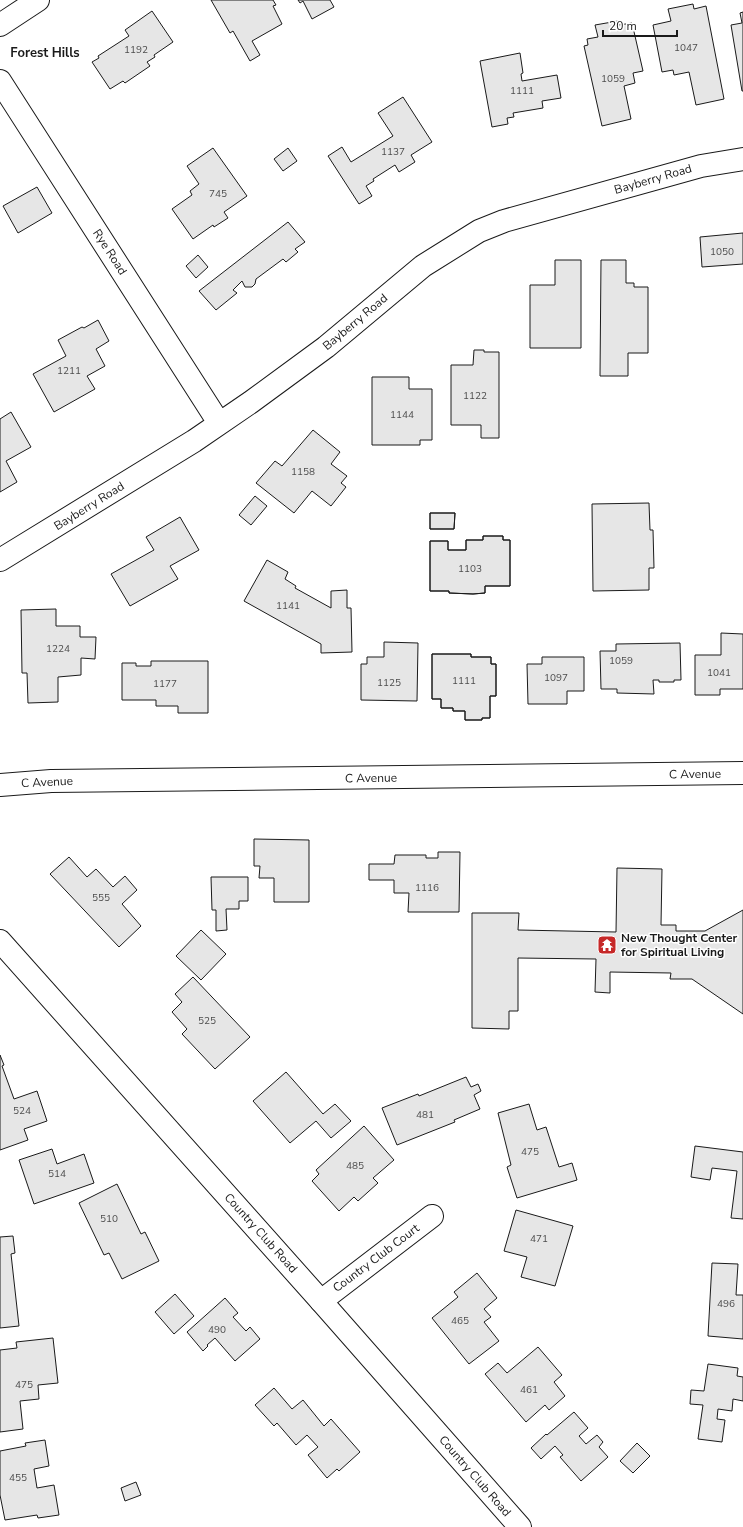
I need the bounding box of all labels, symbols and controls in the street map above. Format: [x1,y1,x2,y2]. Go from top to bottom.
scale bar [603,12,677,38]
text: 20 m [609,18,637,34]
house number: 1047 [674,41,698,55]
house number: 1192 [124,43,148,57]
district label: Forest Hills [10,44,80,62]
house number: 1059 [601,72,625,86]
house number: 1111 [510,84,534,98]
house number: 1137 [381,145,405,159]
street label: Bayberry Road [612,160,694,198]
house number: 745 [209,187,227,201]
street label: Rye Road [89,226,131,278]
house number: 1050 [710,245,734,259]
street label: Bayberry Road [319,290,391,354]
house number: 1211 [57,364,81,378]
house number: 1122 [463,389,487,403]
house number: 1144 [390,408,414,422]
house number: 1158 [291,465,315,479]
street label: Bayberry Road [51,478,127,534]
house number: 1103 [458,562,482,576]
house number: 1141 [276,599,300,613]
house number: 1224 [46,642,70,656]
house number: 1059 [609,654,633,668]
house number: 1041 [707,666,731,680]
house number: 1097 [544,671,568,685]
house number: 1111 [452,674,476,688]
house number: 1125 [377,676,401,690]
house number: 1177 [153,677,177,691]
street label: C Avenue [669,766,721,782]
street label: C Avenue [345,770,397,786]
street label: C Avenue [21,773,73,791]
house number: 1116 [415,881,439,895]
house number: 555 [92,891,110,905]
place label: New Thought Center for Spiritual Living [621,930,738,960]
temple icon: New Thought Center for Spiritual Living [596,934,618,956]
house number: 525 [198,1014,216,1028]
house number: 524 [13,1104,31,1118]
house number: 481 [416,1108,434,1122]
house number: 475 [521,1145,539,1159]
house number: 485 [346,1159,364,1173]
house number: 514 [48,1167,66,1181]
street label: Country Club Road [221,1190,301,1276]
house number: 510 [100,1212,118,1226]
street label: Country Club Court [330,1220,423,1296]
house number: 471 [530,1232,548,1246]
house number: 496 [717,1297,735,1311]
house number: 465 [451,1314,469,1328]
house number: 490 [208,1323,226,1337]
house number: 475 [15,1378,33,1392]
house number: 461 [520,1383,538,1397]
street label: Country Club Road [435,1432,515,1520]
house number: 455 [9,1471,27,1485]

